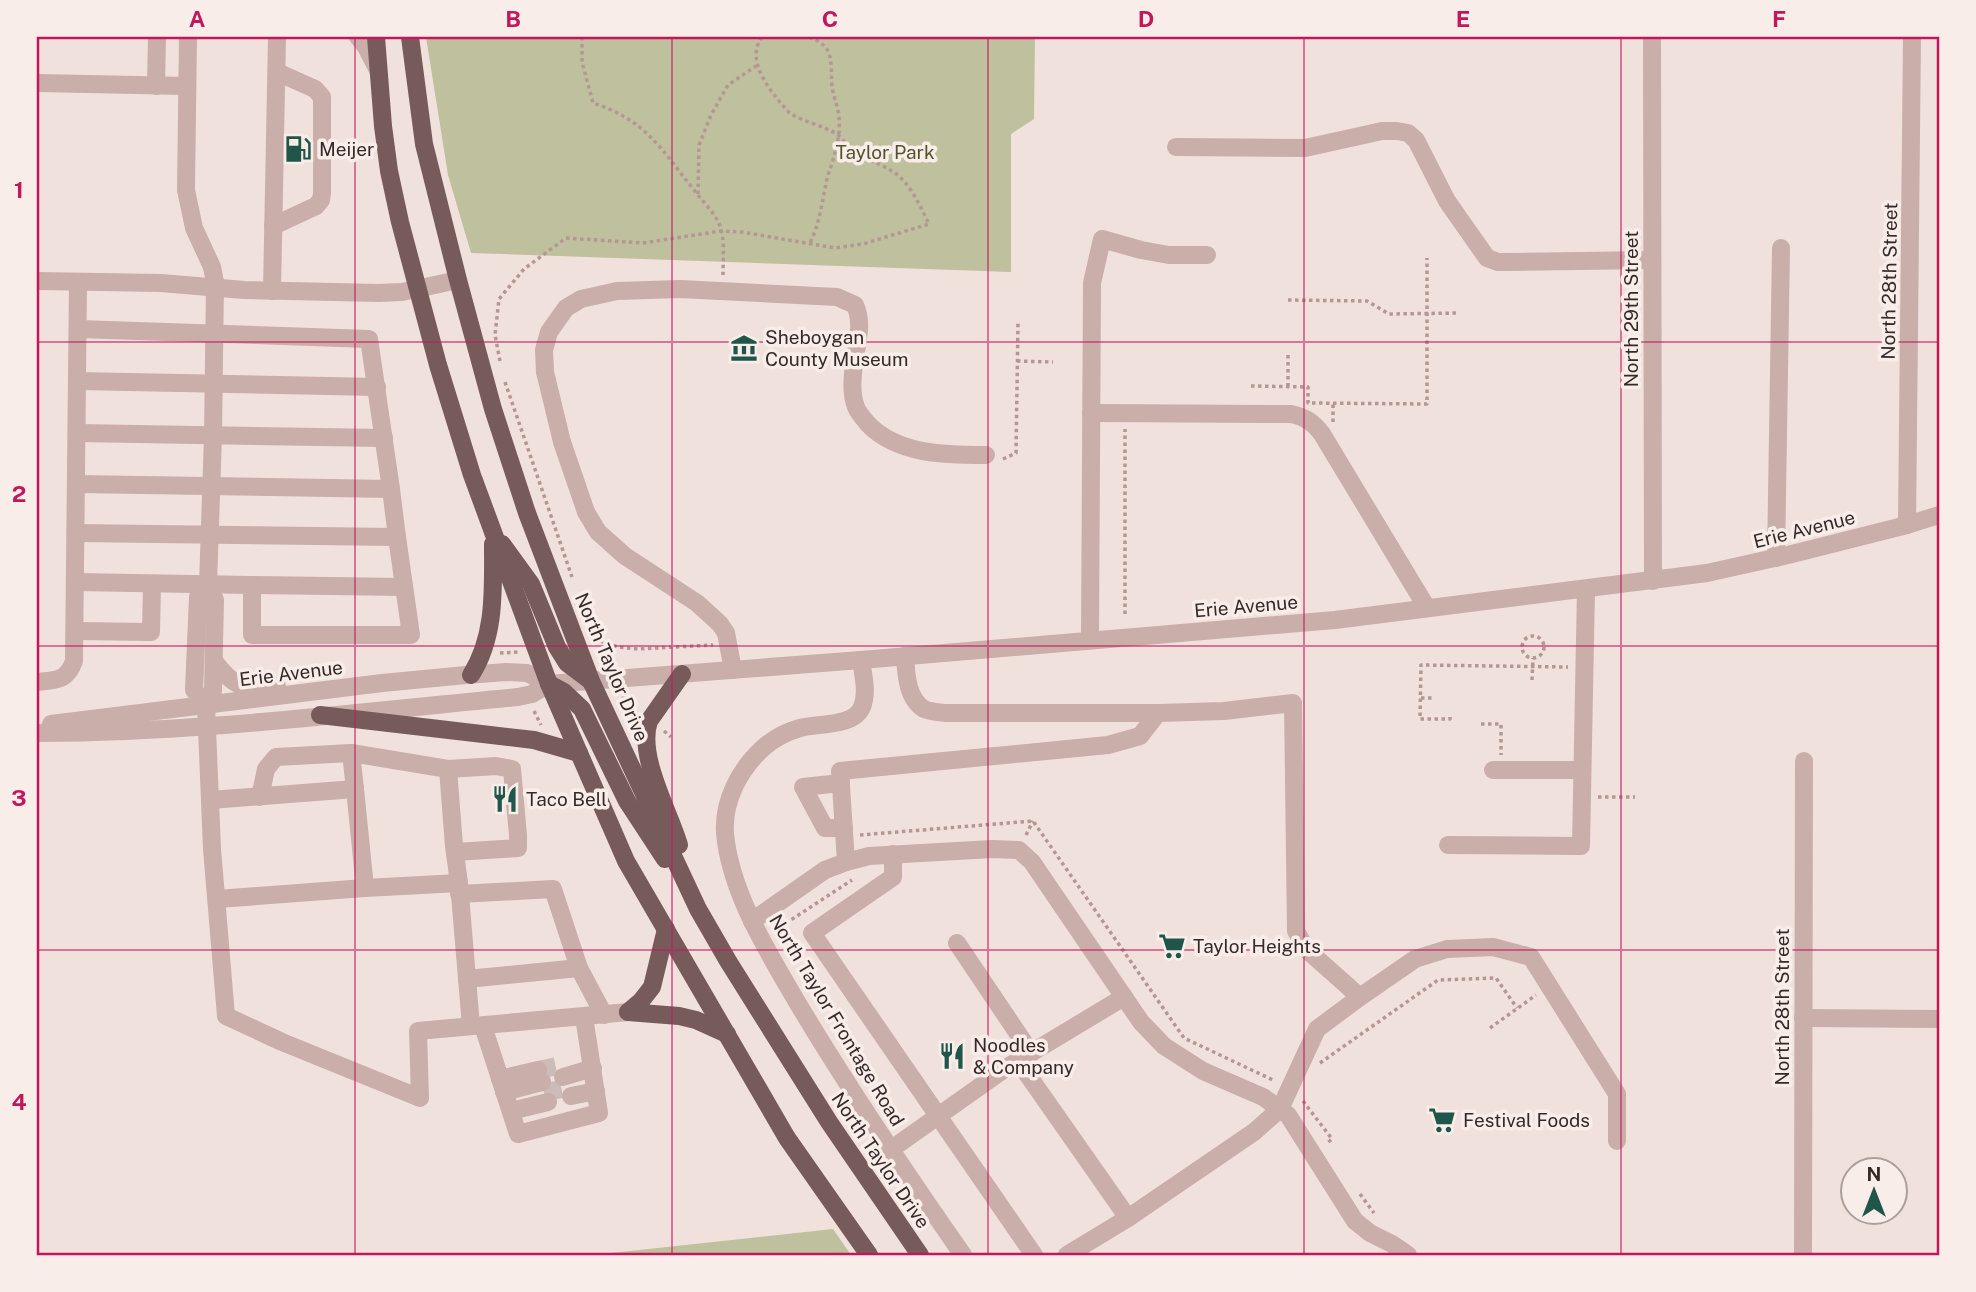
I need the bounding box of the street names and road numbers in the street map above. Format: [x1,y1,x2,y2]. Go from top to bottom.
street label: North 28th Street [1877,202,1901,360]
street label: North 29th Street [1620,231,1642,387]
street label: Erie Avenue [1751,506,1857,552]
street label: North Taylor Drive [571,589,653,745]
street label: Erie Avenue [1193,591,1299,621]
street label: Erie Avenue [238,656,344,690]
street label: North Taylor Frontage Road [765,910,909,1130]
street label: North 28th Street [1771,928,1793,1086]
street label: North Taylor Drive [827,1088,935,1232]

